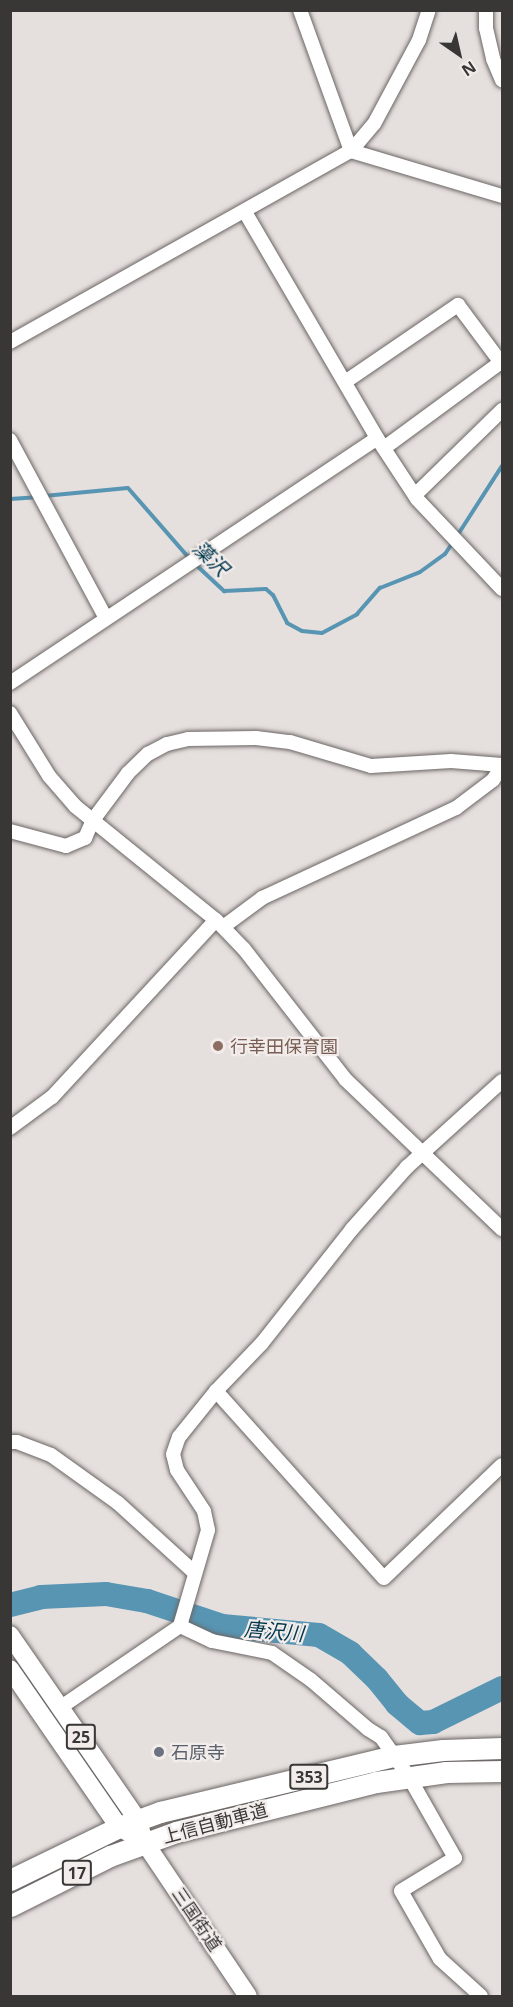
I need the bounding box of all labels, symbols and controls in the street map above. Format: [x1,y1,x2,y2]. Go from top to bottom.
north arrow [429,24,489,84]
text: N [458,56,481,82]
water label: 藻沢 [188,535,234,581]
place label: 行幸田保育園 [230,1035,338,1057]
marker: 行幸田保育園 [211,1039,225,1053]
water label: 唐沢川 [243,1616,305,1646]
road number: 25 [64,1724,98,1750]
place label: 石原寺 [171,1741,225,1763]
marker: 石原寺 [152,1745,166,1759]
road number: 353 [288,1764,330,1790]
street label: 上信自動車道 [160,1799,270,1847]
road number: 17 [60,1860,94,1886]
street label: 三国街道 [168,1883,226,1955]

